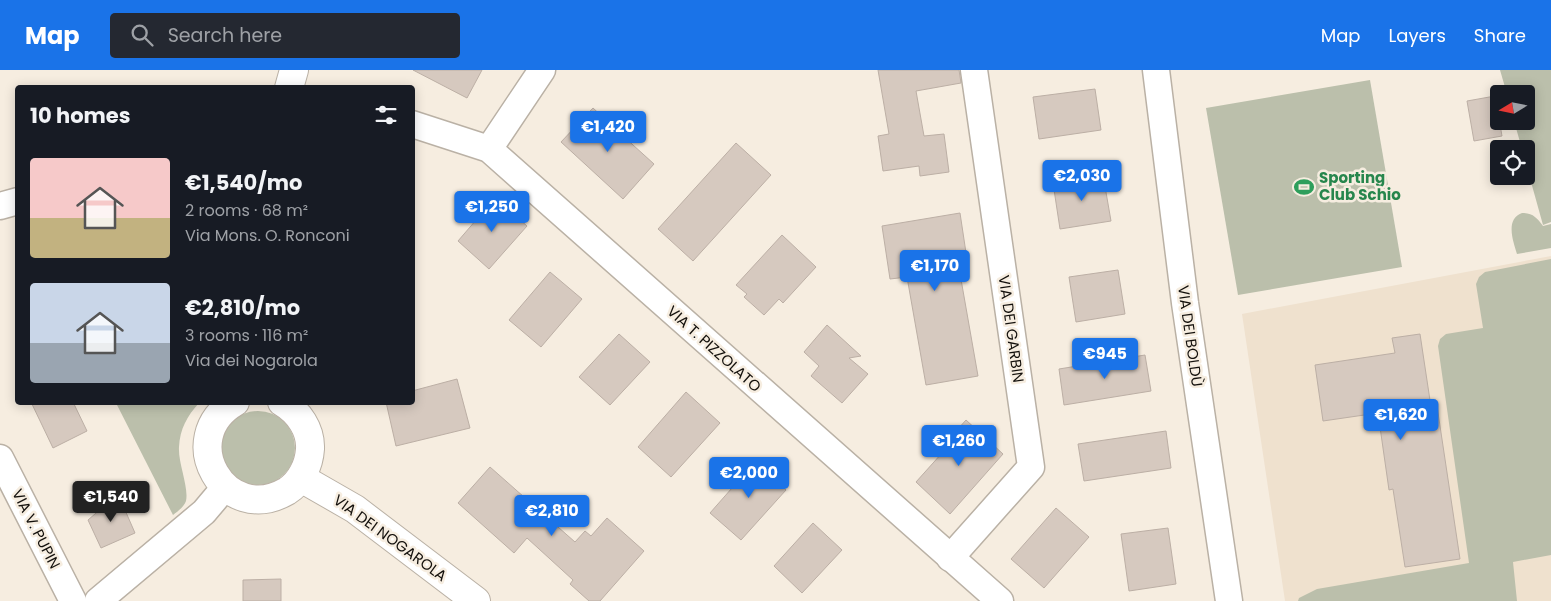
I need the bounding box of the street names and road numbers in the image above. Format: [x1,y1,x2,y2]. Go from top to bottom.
street label: VIA DEI GARBIN [994,274,1029,384]
street label: VIA DEI BOLDÙ [1173,284,1208,388]
street label: VIA T. PIZZOLATO [663,301,766,397]
street label: VIA V. PUPIN [7,485,66,572]
street label: VIA DEI NOGAROLA [329,489,451,586]

